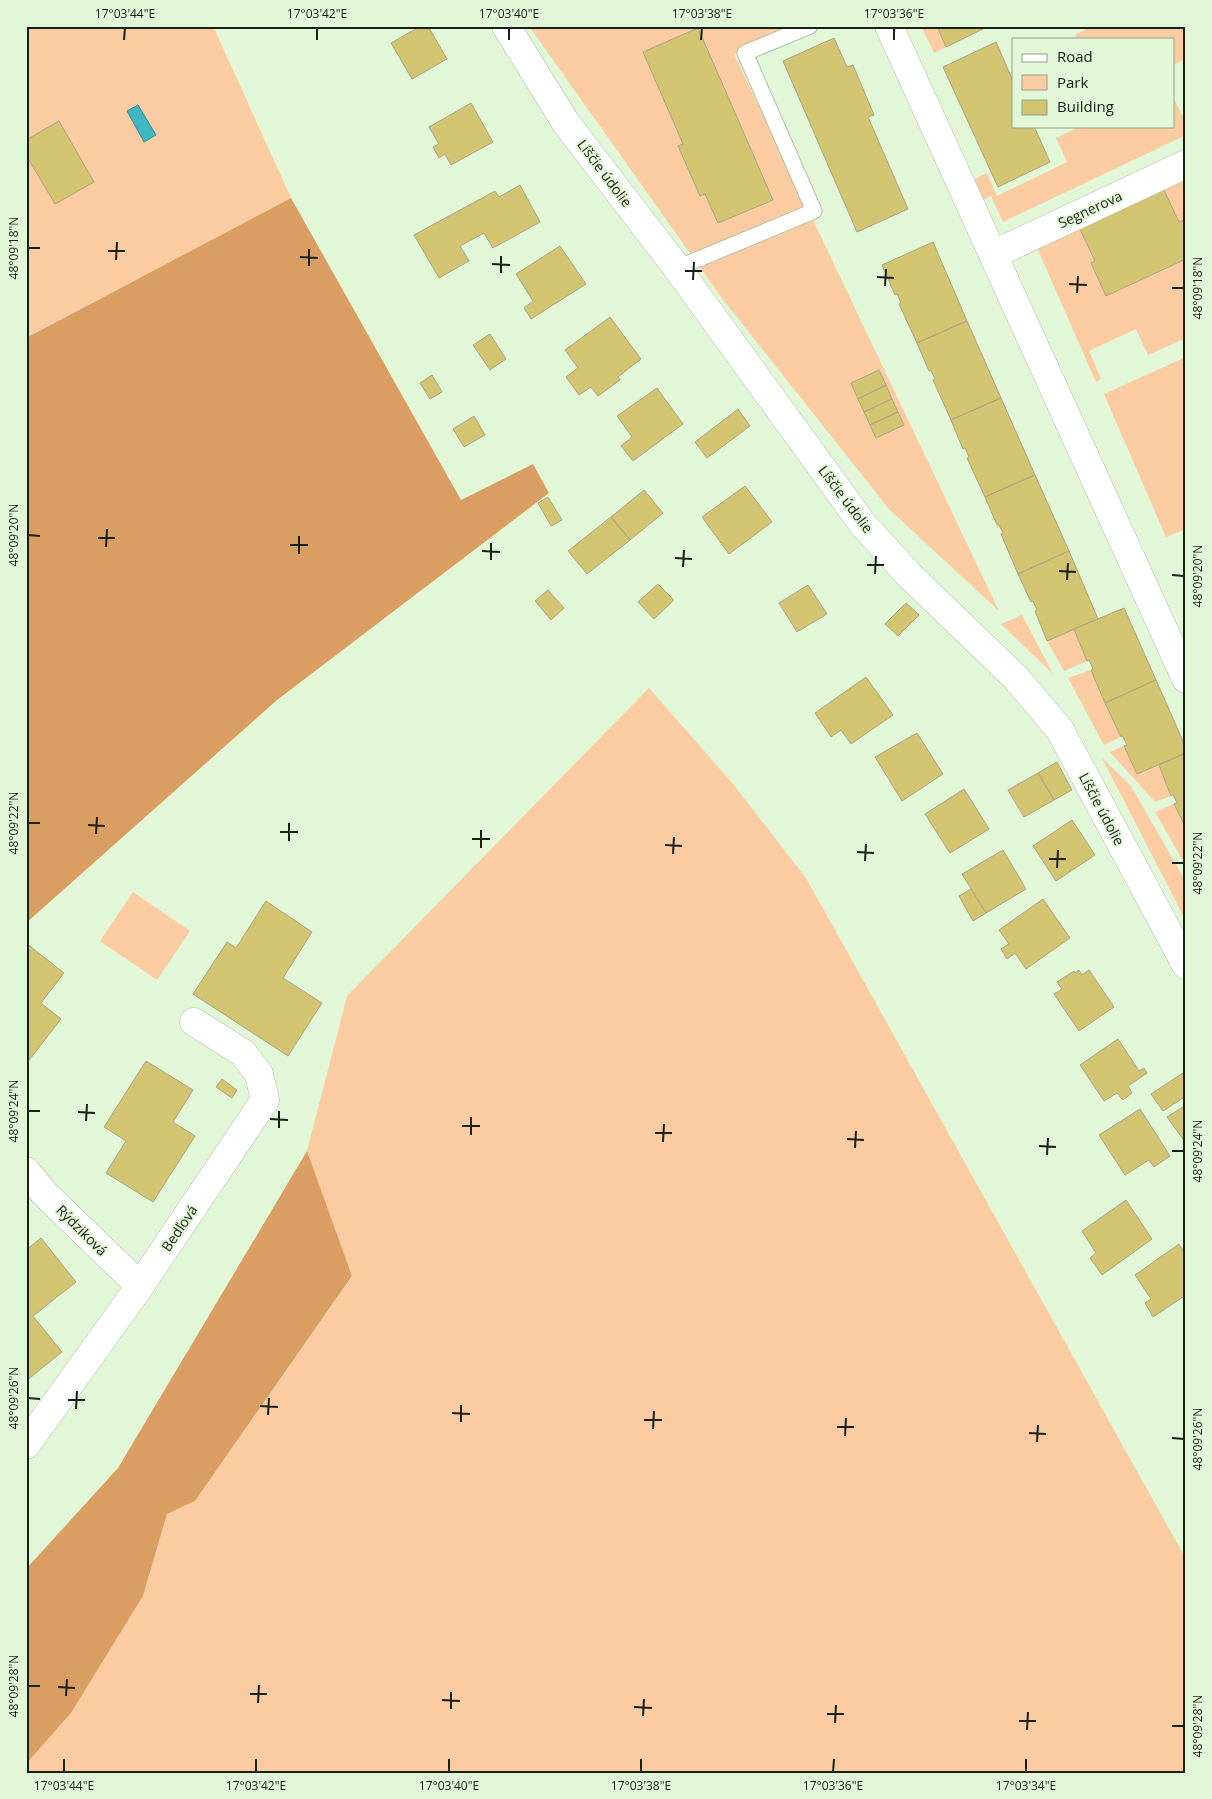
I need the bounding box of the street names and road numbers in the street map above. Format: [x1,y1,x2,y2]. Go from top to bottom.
street label: Líščie údolie [573,135,637,211]
street label: Segnerova [1055,186,1125,232]
street label: Líščie údolie [814,461,878,537]
street label: Líščie údolie [1075,769,1129,849]
street label: Rýdziková [52,1200,112,1260]
street label: Bedľová [157,1201,201,1255]

